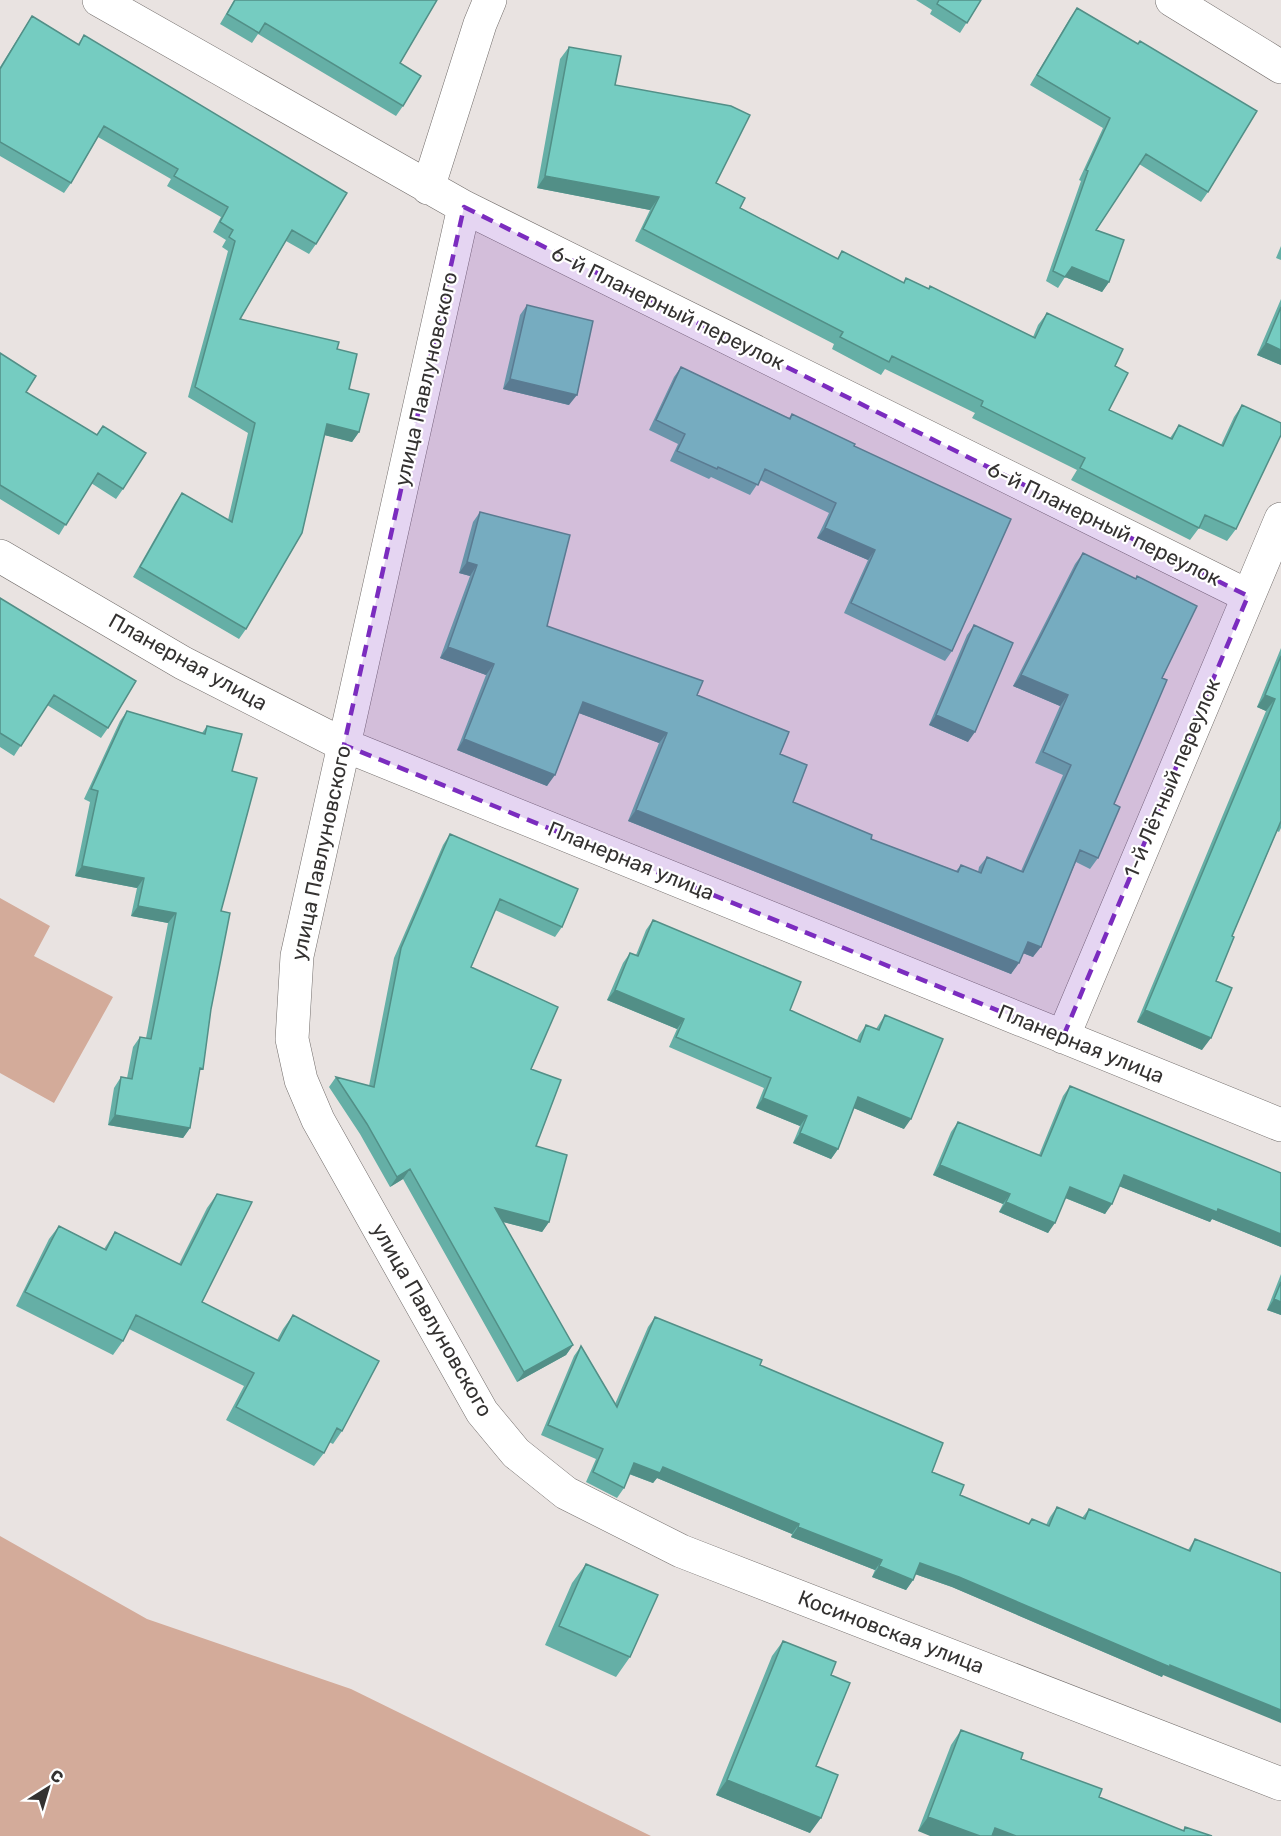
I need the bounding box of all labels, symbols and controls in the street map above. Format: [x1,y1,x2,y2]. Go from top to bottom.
street label: 6-й Планерный переулок [547,240,789,375]
street label: улица Павлуновского [389,269,462,489]
street label: 6-й Планерный переулок [983,456,1225,591]
street label: Планерная улица [105,608,272,715]
street label: 1-й Лётный переулок [1118,674,1225,881]
street label: улица Павлуновского [285,743,356,963]
street label: Планерная улица [544,816,718,905]
street label: Планерная улица [994,999,1168,1088]
street label: улица Павлуновского [367,1218,498,1421]
street label: Косиновская улица [795,1585,988,1679]
north arrow [18,1758,78,1818]
text: С [47,1765,67,1787]

